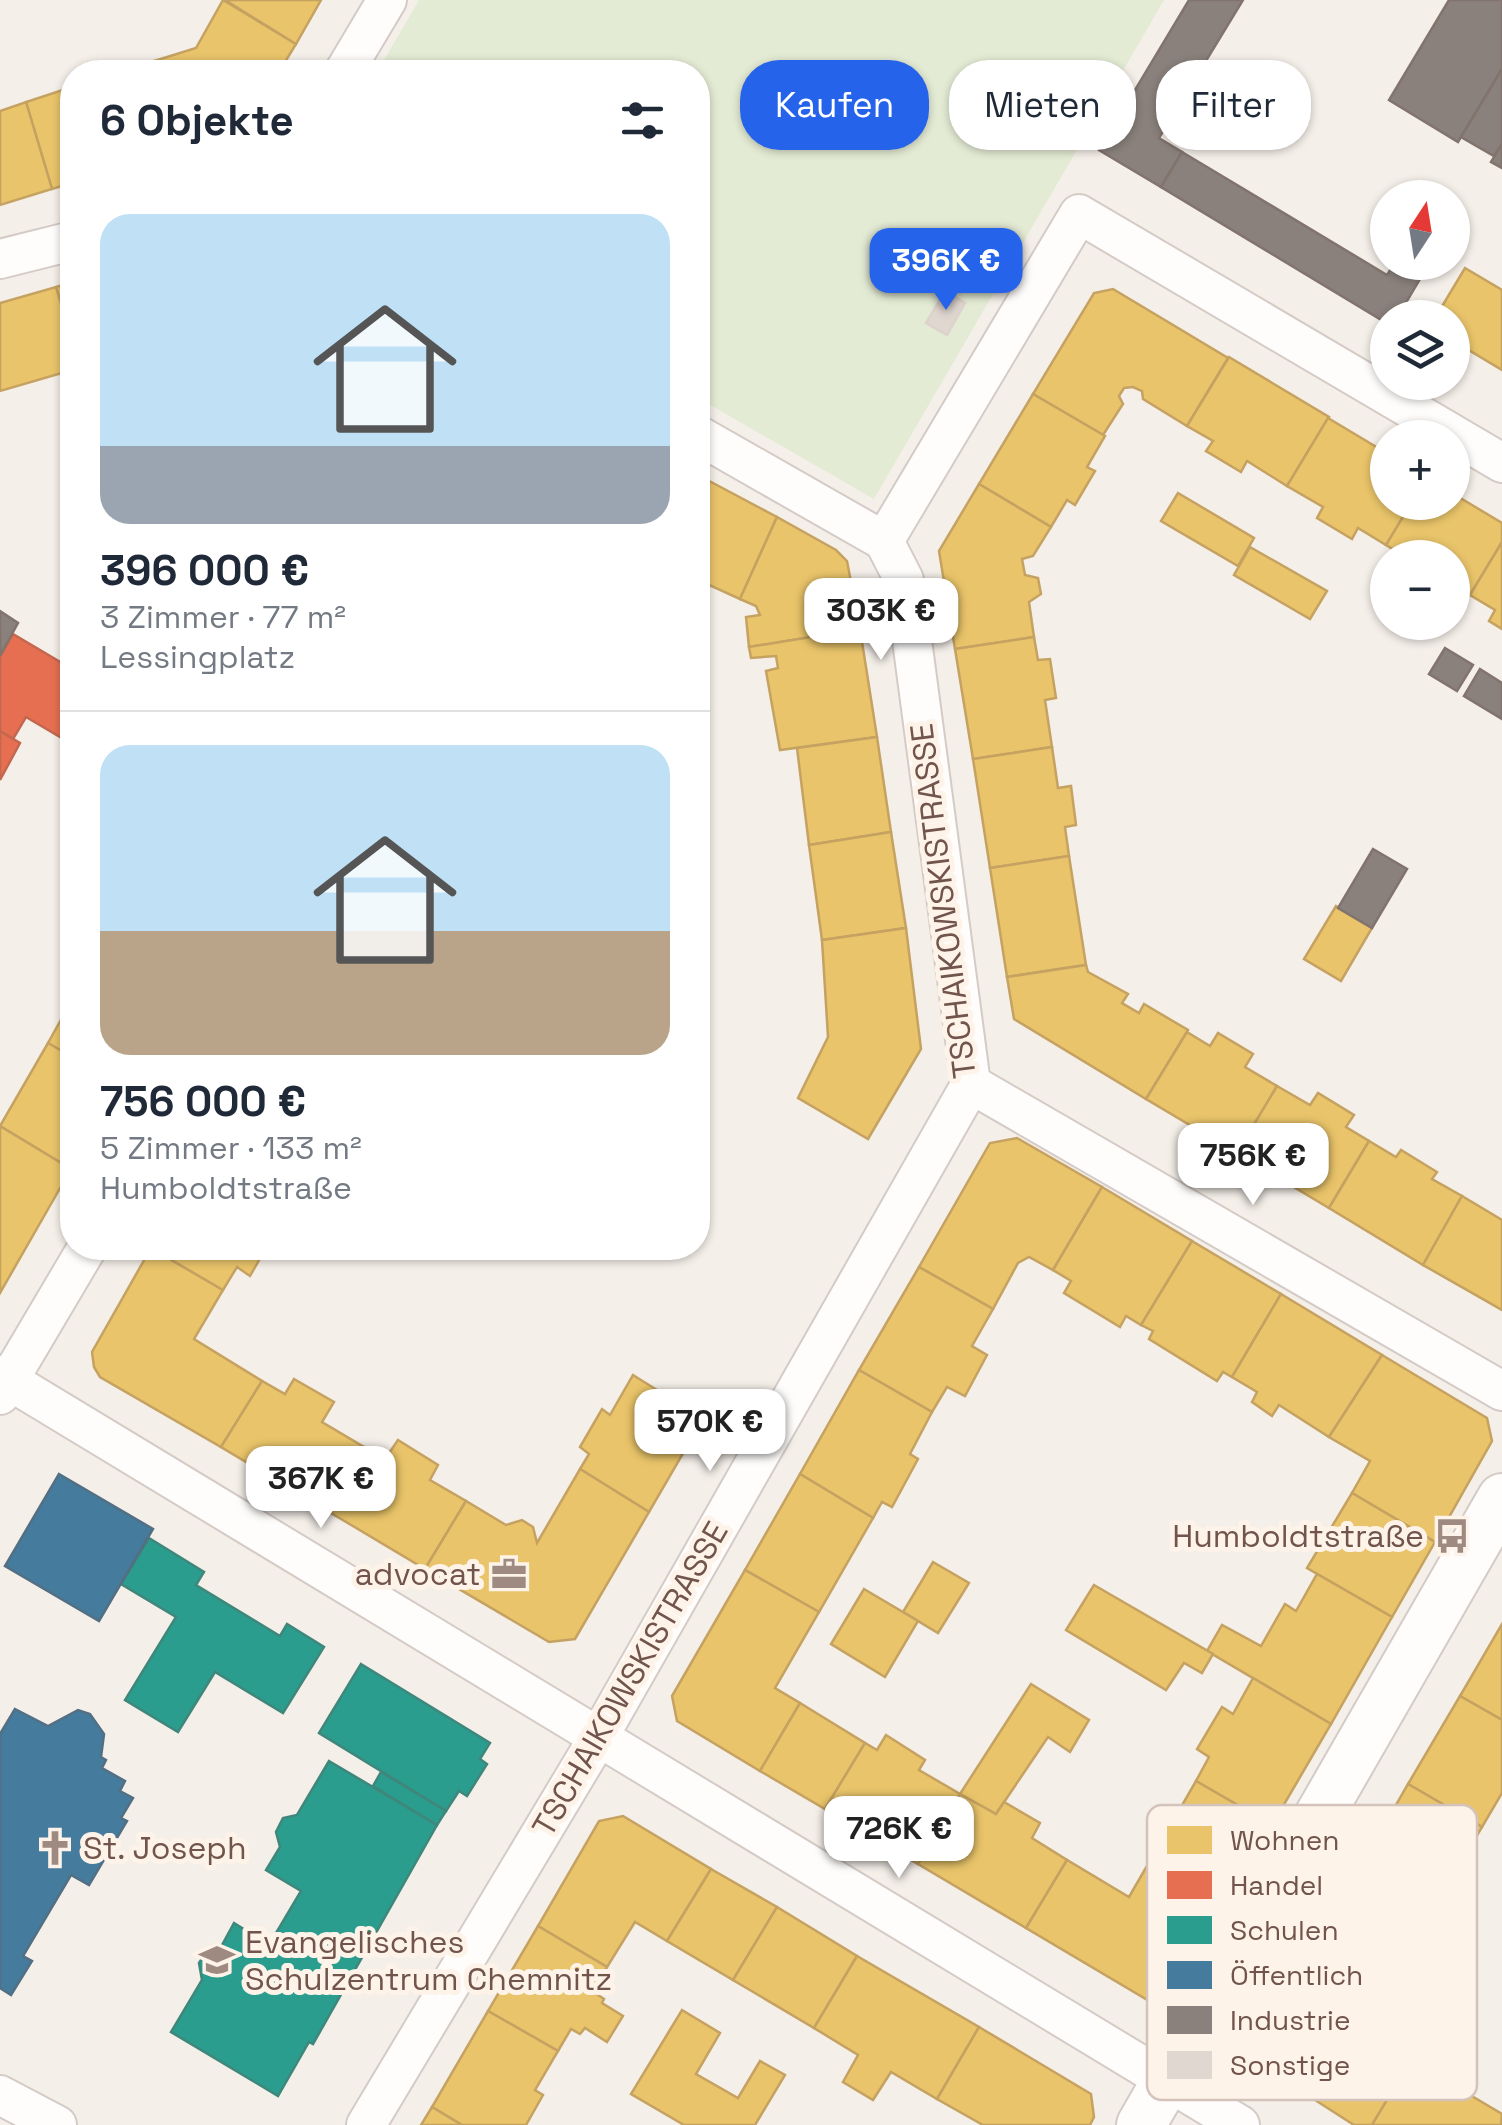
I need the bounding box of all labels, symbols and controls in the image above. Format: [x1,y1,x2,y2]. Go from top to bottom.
chip: Kaufen [740,60,929,150]
chip: Mieten [949,60,1136,150]
chip: Filter [1156,60,1311,150]
icon: filters [615,93,670,148]
text: 6 Objekte [100,94,294,147]
north arrow [1370,180,1470,280]
map controls [1370,180,1470,640]
pin: 396K € [865,228,1027,313]
text: 396K € [892,240,1000,280]
icon: home [295,279,475,459]
button: layers [1370,300,1470,400]
button: + [1370,420,1470,520]
button: − [1370,540,1470,640]
text: 396 000 € [100,544,309,597]
pin: 303K € [800,578,962,663]
text: 303K € [826,590,936,630]
text: 3 Zimmer · 77 m² [100,597,346,637]
text: Lessingplatz [100,637,295,677]
street label: TSCHAIKOWSKISTRASSE [901,721,985,1081]
icon: home [295,810,475,990]
text: 756 000 € [100,1075,306,1128]
pin: 756K € [1172,1123,1334,1208]
text: 5 Zimmer · 133 m² [100,1128,362,1168]
text: 756K € [1200,1135,1306,1175]
text: Humboldtstraße [100,1168,352,1208]
pin: 570K € [629,1389,791,1474]
text: 570K € [656,1401,764,1441]
pin: 367K € [240,1446,402,1531]
text: 367K € [268,1458,374,1498]
street label: TSCHAIKOWSKISTRASSE [523,1514,737,1844]
place label: Humboldtstraße [1172,1516,1424,1556]
bus stop icon: Humboldtstraße [1433,1517,1471,1555]
place label: advocat [355,1554,481,1594]
office icon: advocat [490,1555,528,1593]
pin: 726K € [818,1796,980,1881]
legend [1147,1805,1477,2100]
text: 726K € [846,1808,952,1848]
text: Wohnen [1230,1822,1340,1858]
place label: St. Joseph [83,1828,247,1868]
church icon: St. Joseph [36,1829,74,1867]
text: Handel [1230,1867,1323,1903]
text: Schulen [1230,1912,1339,1948]
place label: Evangelisches Schulzentrum Chemnitz [245,1922,612,1999]
school or university icon: Evangelisches Schulzentrum Chemnitz [198,1941,236,1979]
text: Öffentlich [1230,1957,1363,1993]
text: Industrie [1230,2002,1350,2038]
text: Sonstige [1230,2047,1350,2083]

